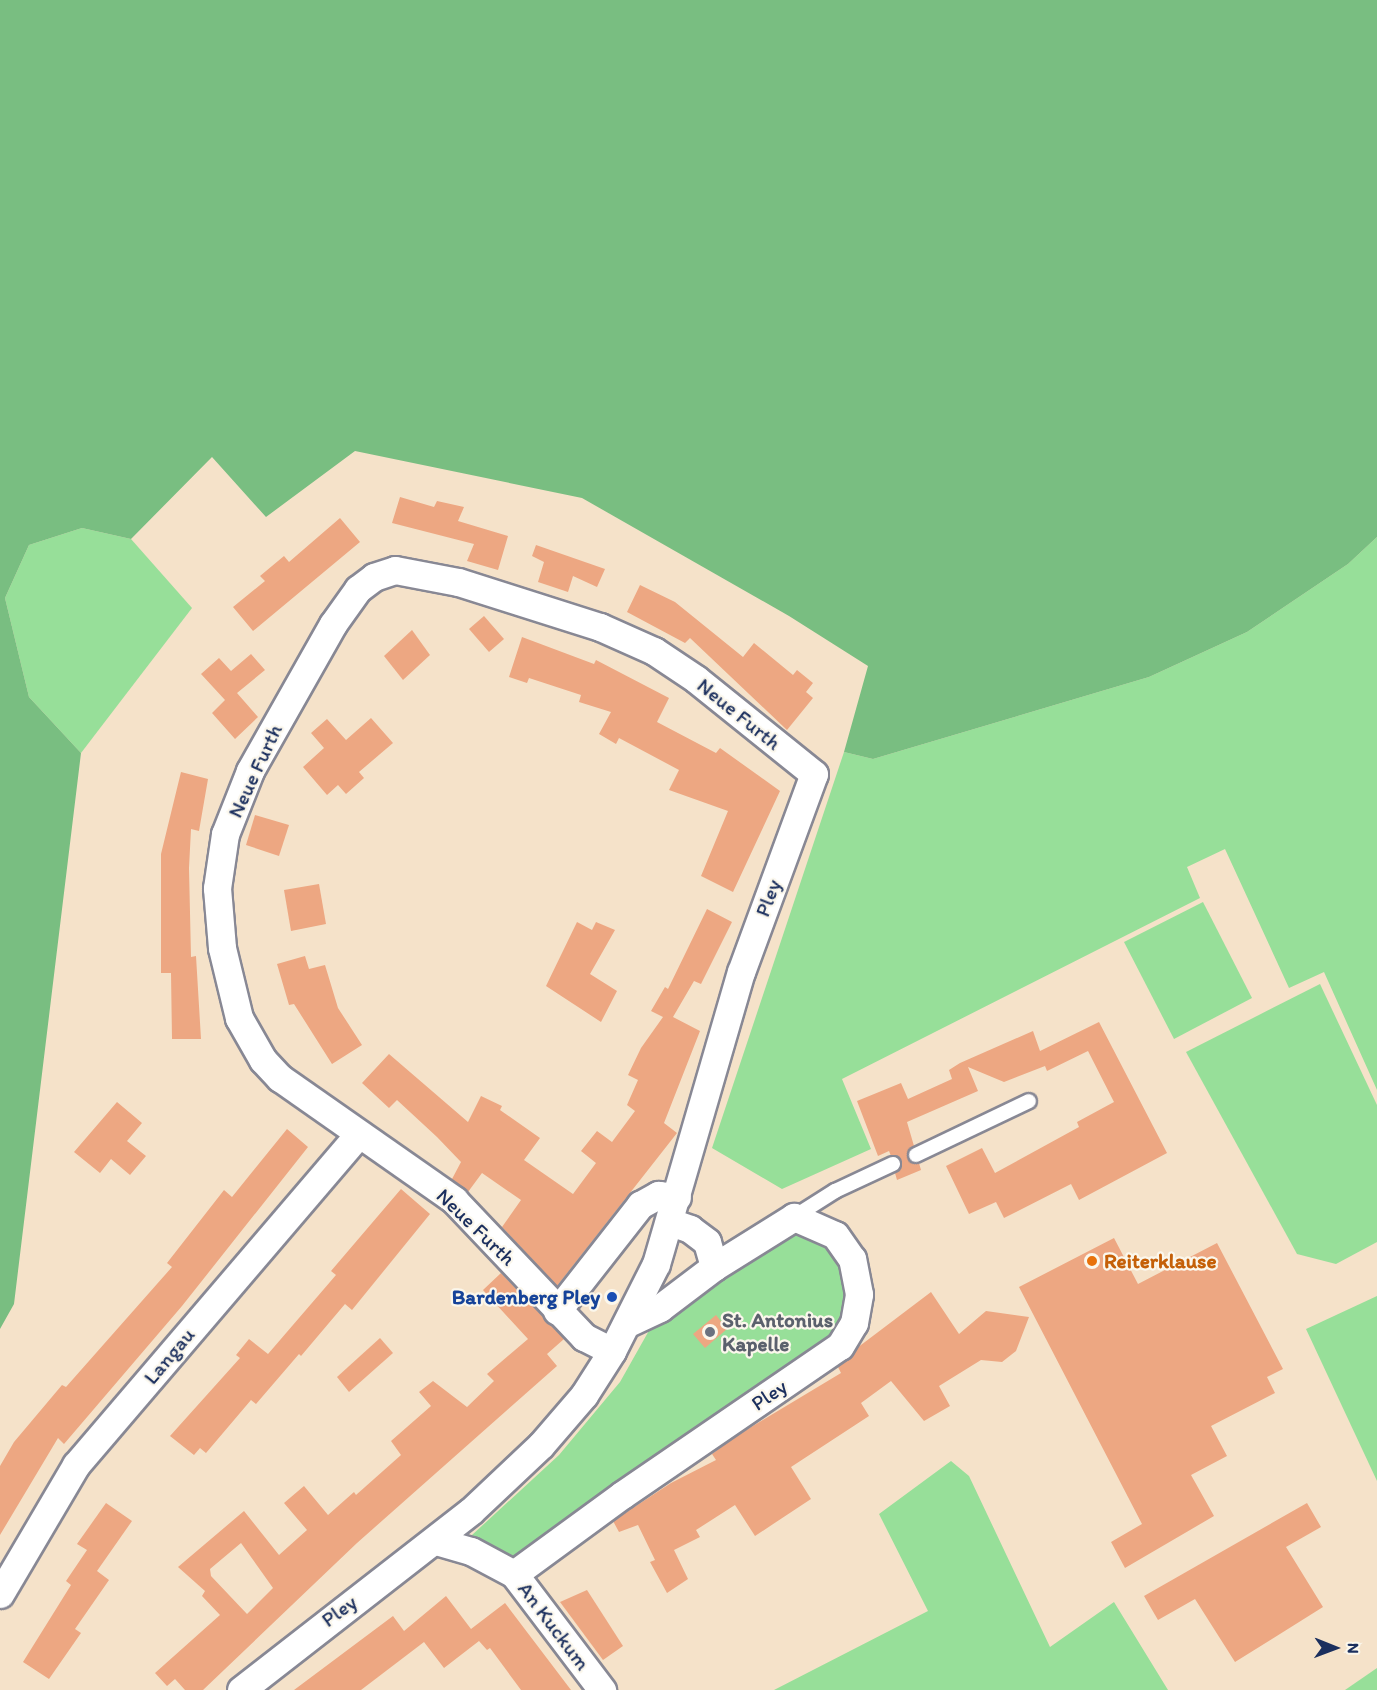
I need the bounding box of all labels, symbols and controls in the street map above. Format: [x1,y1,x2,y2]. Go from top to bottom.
street label: Neue Furth [692,673,786,755]
street label: Neue Furth [222,720,288,822]
street label: Pley [750,876,786,920]
street label: Neue Furth [431,1183,521,1271]
place label: Reiterklause [1104,1248,1217,1274]
marker: Reiterklause [1085,1254,1099,1268]
place label: Bardenberg Pley [452,1284,600,1310]
marker: Bardenberg Pley [605,1290,619,1304]
place label: St. Antonius Kapelle [722,1307,834,1357]
street label: Langau [138,1323,200,1389]
marker: St. Antonius Kapelle [703,1325,717,1339]
street label: Pley [746,1374,792,1416]
street label: An Kuckum [512,1577,596,1675]
street label: Pley [316,1590,362,1632]
north arrow [1305,1618,1365,1678]
text: N [1344,1643,1363,1654]

